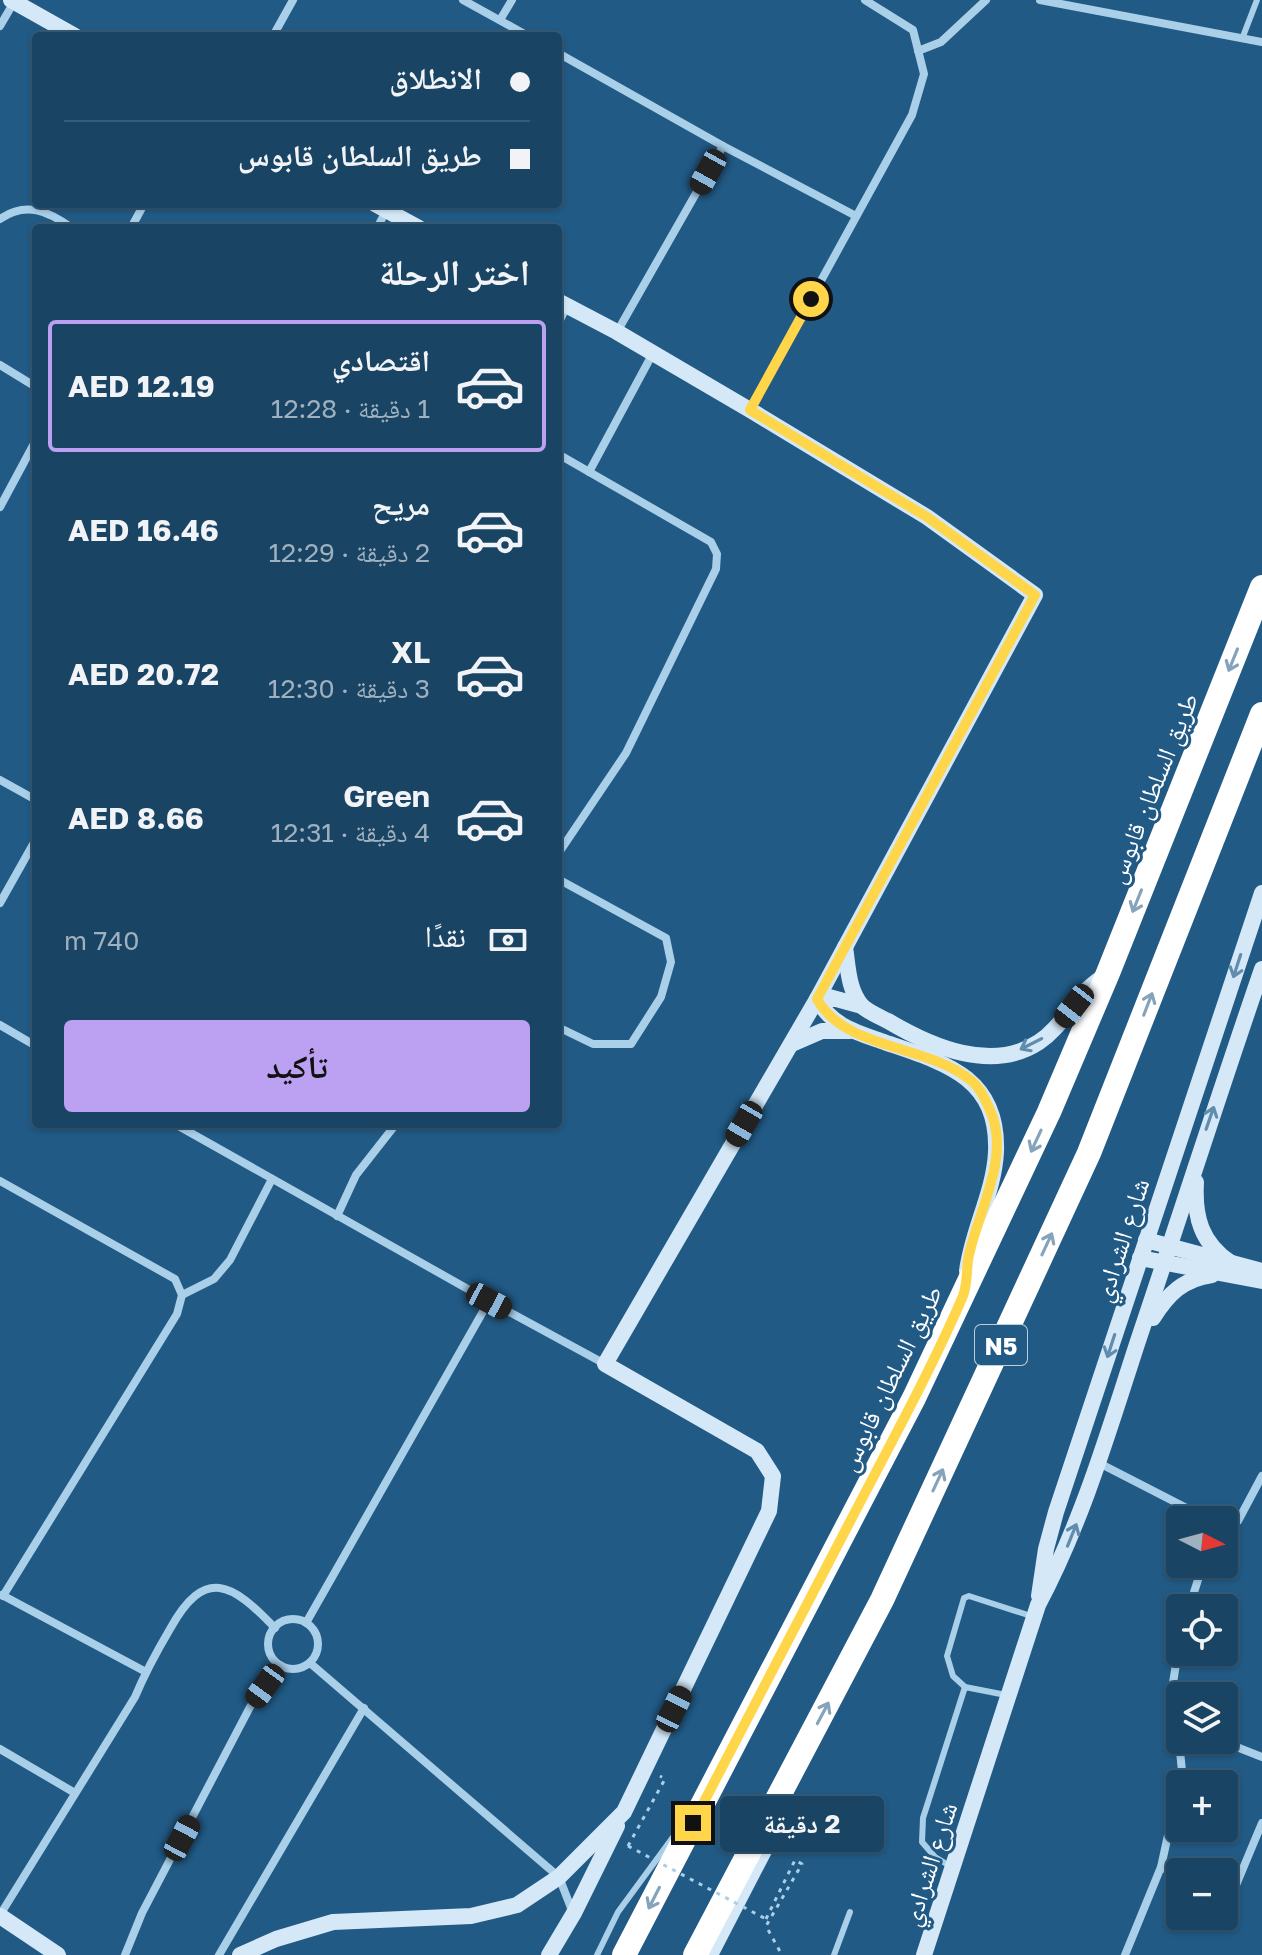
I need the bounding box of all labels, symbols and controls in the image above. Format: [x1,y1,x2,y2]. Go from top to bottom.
text: الانطلاق [389,60,482,96]
text: طريق السلطان قابوس [238,137,482,173]
car [686,145,730,199]
text: اختر الرحلة [379,250,530,293]
route start [793,281,829,317]
text: اقتصادي [332,342,430,378]
icon: car [454,350,526,422]
text: AED 12.19 [68,368,215,404]
text: 1 دقيقة · 12:28 [271,393,430,424]
text: مريح [372,486,430,522]
icon: car [454,494,526,566]
text: AED 16.46 [68,512,219,548]
text: 2 دقيقة · 12:29 [268,537,430,568]
text: XL [391,634,430,670]
icon: car [454,638,526,710]
one-way arrow [1225,647,1239,672]
text: AED 20.72 [68,656,219,692]
text: 3 دقيقة · 12:30 [268,673,430,704]
street label: طريق السلطان قابوس [1100,688,1205,888]
text: Green [343,778,430,814]
icon: car [454,782,526,854]
text: AED 8.66 [68,800,204,836]
text: 4 دقيقة · 12:31 [271,817,430,848]
one-way arrow [1128,888,1143,913]
text: نقدًا [425,918,466,954]
icon: cash [486,918,530,962]
text: 740 m [64,925,139,956]
one-way arrow [1228,954,1243,979]
car [1050,980,1098,1032]
one-way arrow [1142,992,1156,1017]
button: تأكيد [64,1020,530,1112]
one-way arrow [1020,1037,1044,1053]
car [722,1097,766,1151]
one-way arrow [1204,1106,1219,1131]
one-way arrow [1028,1129,1043,1153]
street label: شارع الشرادي [1086,1174,1161,1308]
one-way arrow [1040,1232,1055,1256]
car [462,1279,516,1323]
street label: طريق السلطان قابوس [832,1280,949,1476]
road number: N5 [975,1325,1027,1365]
one-way arrow [1103,1333,1117,1358]
one-way arrow [931,1468,946,1492]
north arrow [1166,1506,1238,1578]
map controls [1166,1506,1238,1930]
one-way arrow [1066,1523,1080,1548]
button: locate [1166,1594,1238,1666]
car [241,1660,289,1712]
car [653,1682,695,1736]
button: layers [1166,1682,1238,1754]
one-way arrow [815,1702,831,1725]
button: + [1166,1770,1238,1842]
callout: 2 دقيقة [721,1795,885,1851]
street label: شارع الشرادي [894,1798,969,1932]
route end [675,1805,711,1841]
text: 2 دقيقة [764,1808,840,1839]
car [160,1811,204,1865]
button: − [1166,1858,1238,1930]
one-way arrow [645,1885,661,1909]

